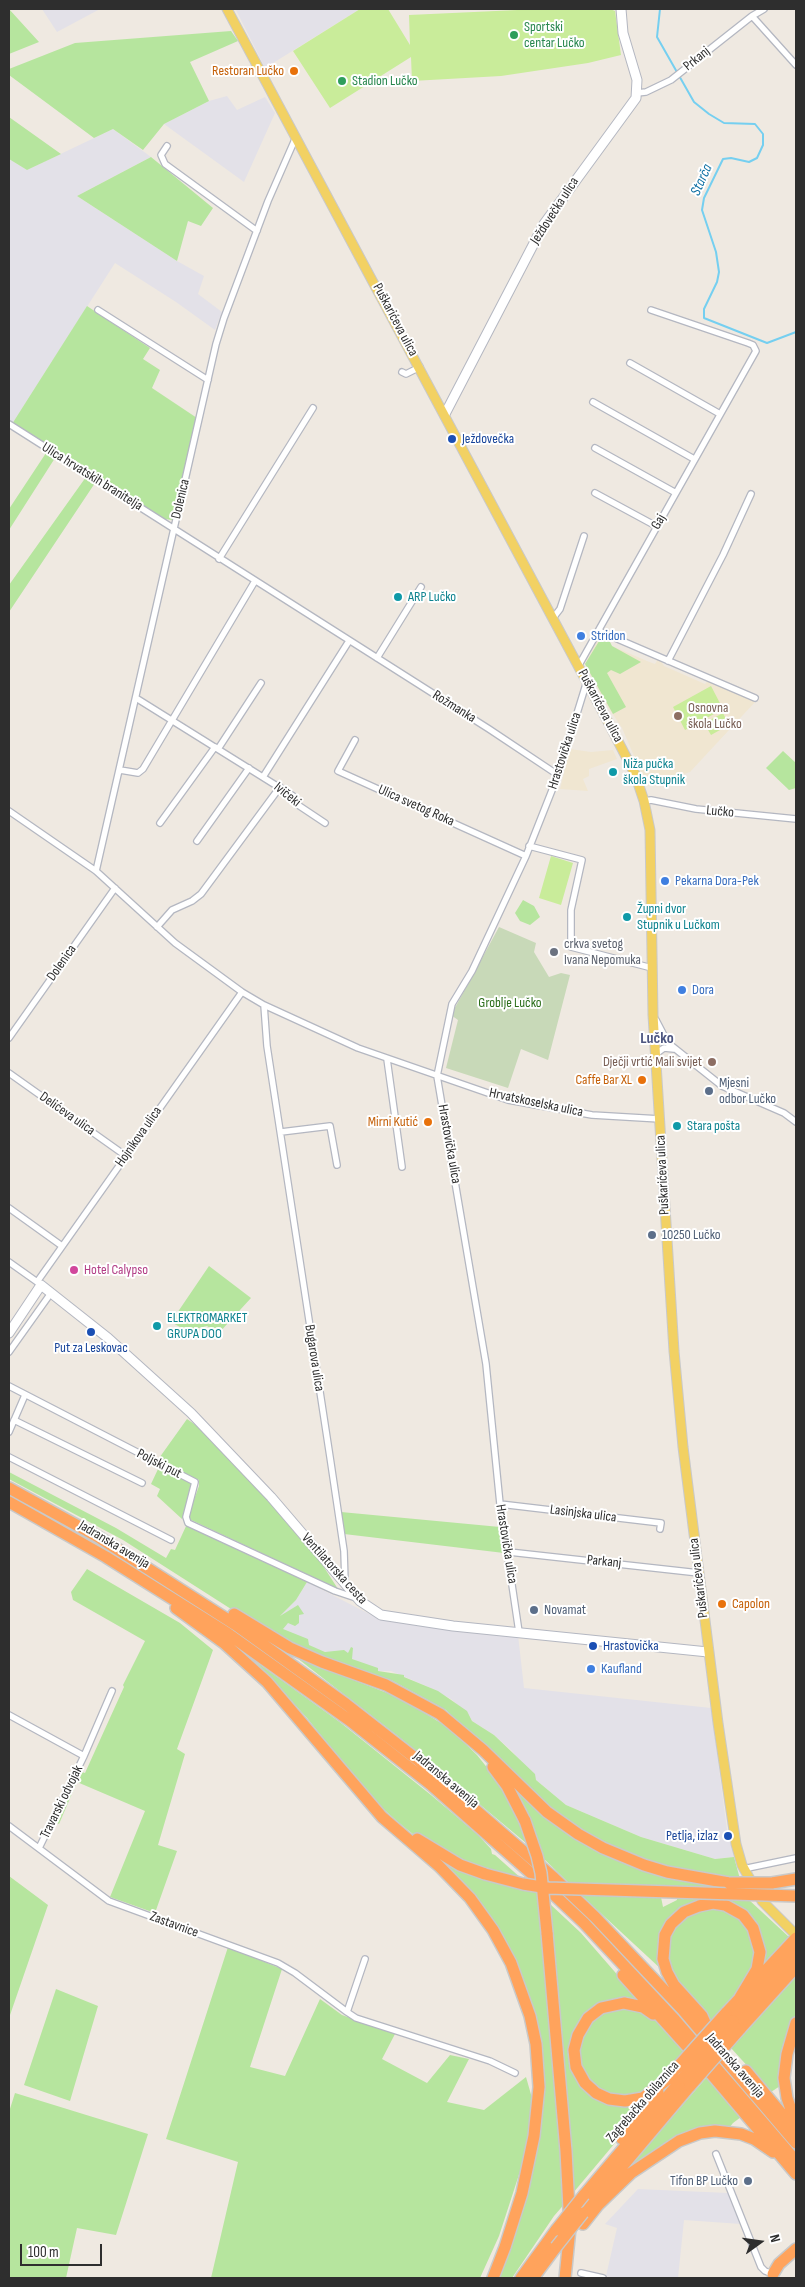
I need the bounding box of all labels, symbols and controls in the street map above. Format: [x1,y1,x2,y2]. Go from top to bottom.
place label: Sportski centar Lučko [524,19,585,52]
marker: Sportski centar Lučko [508,29,520,41]
street label: Prkanj [680,43,714,75]
place label: Restoran Lučko [212,63,284,79]
marker: Restoran Lučko [288,65,300,77]
place label: Stadion Lučko [352,73,418,89]
marker: Stadion Lučko [336,75,348,87]
water label: Starča [687,161,717,199]
street label: Ježdovečka ulica [527,174,583,248]
street label: Puškarićeva ulica [369,281,421,359]
place label: Ježdovečka [462,431,514,447]
marker: Ježdovečka [446,433,458,445]
street label: Ulica hrvatskih branitelja [38,439,146,515]
street label: Dolenica [168,477,194,521]
street label: Gaj [648,511,670,533]
place label: ARP Lučko [408,589,456,605]
marker: ARP Lučko [392,591,404,603]
place label: Stridon [591,628,626,644]
marker: Stridon [575,630,587,642]
street label: Puškarićeva ulica [574,667,626,745]
street label: Rožmanka [429,687,479,727]
place label: Osnovna škola Lučko [688,700,742,732]
street label: Hrastovička ulica [545,710,585,792]
marker: Osnovna škola Lučko [672,710,684,722]
place label: Niža pučka škola Stupnik [623,756,685,789]
marker: Niža pučka škola Stupnik [607,766,619,778]
street label: Ivičeki [270,779,304,811]
street label: Ulica svetog Roka [375,782,457,830]
street label: Lučko [706,802,734,822]
place label: Pekarna Dora-Pek [675,873,759,889]
marker: Pekarna Dora-Pek [659,875,671,887]
place label: Župni dvor Stupnik u Lučkom [637,901,720,934]
marker: Župni dvor Stupnik u Lučkom [621,911,633,923]
place label: crkva svetog Ivana Nepomuka [564,936,641,969]
street label: Dolenica [44,942,80,984]
marker: crkva svetog Ivana Nepomuka [548,946,560,958]
place label: Dora [692,982,714,998]
marker: Dora [676,984,688,996]
park label: Groblje Lučko [478,995,542,1011]
district label: Lučko [640,1029,674,1049]
place label: Dječji vrtić Mali svijet [603,1054,702,1070]
marker: Dječji vrtić Mali svijet [706,1056,718,1068]
place label: Caffe Bar XL [575,1072,632,1088]
marker: Caffe Bar XL [636,1074,648,1086]
place label: Mjesni odbor Lučko [719,1075,776,1108]
street label: Hrvatskoselska ulica [488,1085,584,1121]
marker: Mjesni odbor Lučko [703,1085,715,1097]
street label: Delićeva ulica [36,1089,98,1139]
street label: Hrastovička ulica [434,1103,464,1185]
street label: Hojnikova ulica [112,1104,166,1170]
place label: Mirni Kutić [368,1114,418,1130]
marker: Mirni Kutić [422,1116,434,1128]
place label: Stara pošta [687,1118,740,1134]
marker: Stara pošta [671,1120,683,1132]
street label: Puškarićeva ulica [653,1135,673,1215]
place label: 10250 Lučko [662,1227,721,1243]
marker: 10250 Lučko [646,1229,658,1241]
place label: Hotel Calypso [84,1262,148,1278]
marker: Hotel Calypso [68,1264,80,1276]
place label: ELEKTROMARKET GRUPA DOO [167,1310,248,1342]
marker: ELEKTROMARKET GRUPA DOO [151,1320,163,1332]
street label: Bugarova ulica [300,1323,328,1393]
marker: Put za Leskovac [85,1326,97,1338]
place label: Put za Leskovac [54,1340,128,1356]
street label: Poljski put [134,1446,184,1482]
street label: Lasinjska ulica [549,1502,617,1526]
street label: Hrastovička ulica [491,1503,521,1585]
street label: Jadranska avenija [75,1517,153,1573]
street label: Ventilatorska cesta [298,1530,370,1608]
street label: Puškarićeva ulica [686,1537,712,1619]
street label: Parkanj [586,1552,622,1572]
place label: Capolon [732,1596,770,1612]
marker: Capolon [716,1598,728,1610]
place label: Novamat [544,1602,586,1618]
marker: Novamat [528,1604,540,1616]
place label: Hrastovička [603,1638,659,1654]
marker: Hrastovička [587,1640,599,1652]
place label: Kaufland [601,1661,642,1677]
marker: Kaufland [585,1663,597,1675]
street label: Jadranska avenija [410,1748,482,1812]
street label: Travarski odvojak [37,1763,87,1841]
place label: Petlja, izlaz [666,1828,718,1844]
marker: Petlja, izlaz [722,1830,734,1842]
street label: Zastavnice [147,1908,201,1942]
street label: Jadranska avenija [702,2030,768,2102]
street label: Zagrebačka obilaznica [603,2058,683,2146]
place label: Tifon BP Lučko [670,2173,738,2189]
marker: Tifon BP Lučko [742,2175,754,2187]
north arrow [735,2217,785,2267]
text: N [766,2233,784,2244]
scale bar [22,2234,105,2266]
text: 100 m [28,2243,59,2262]

